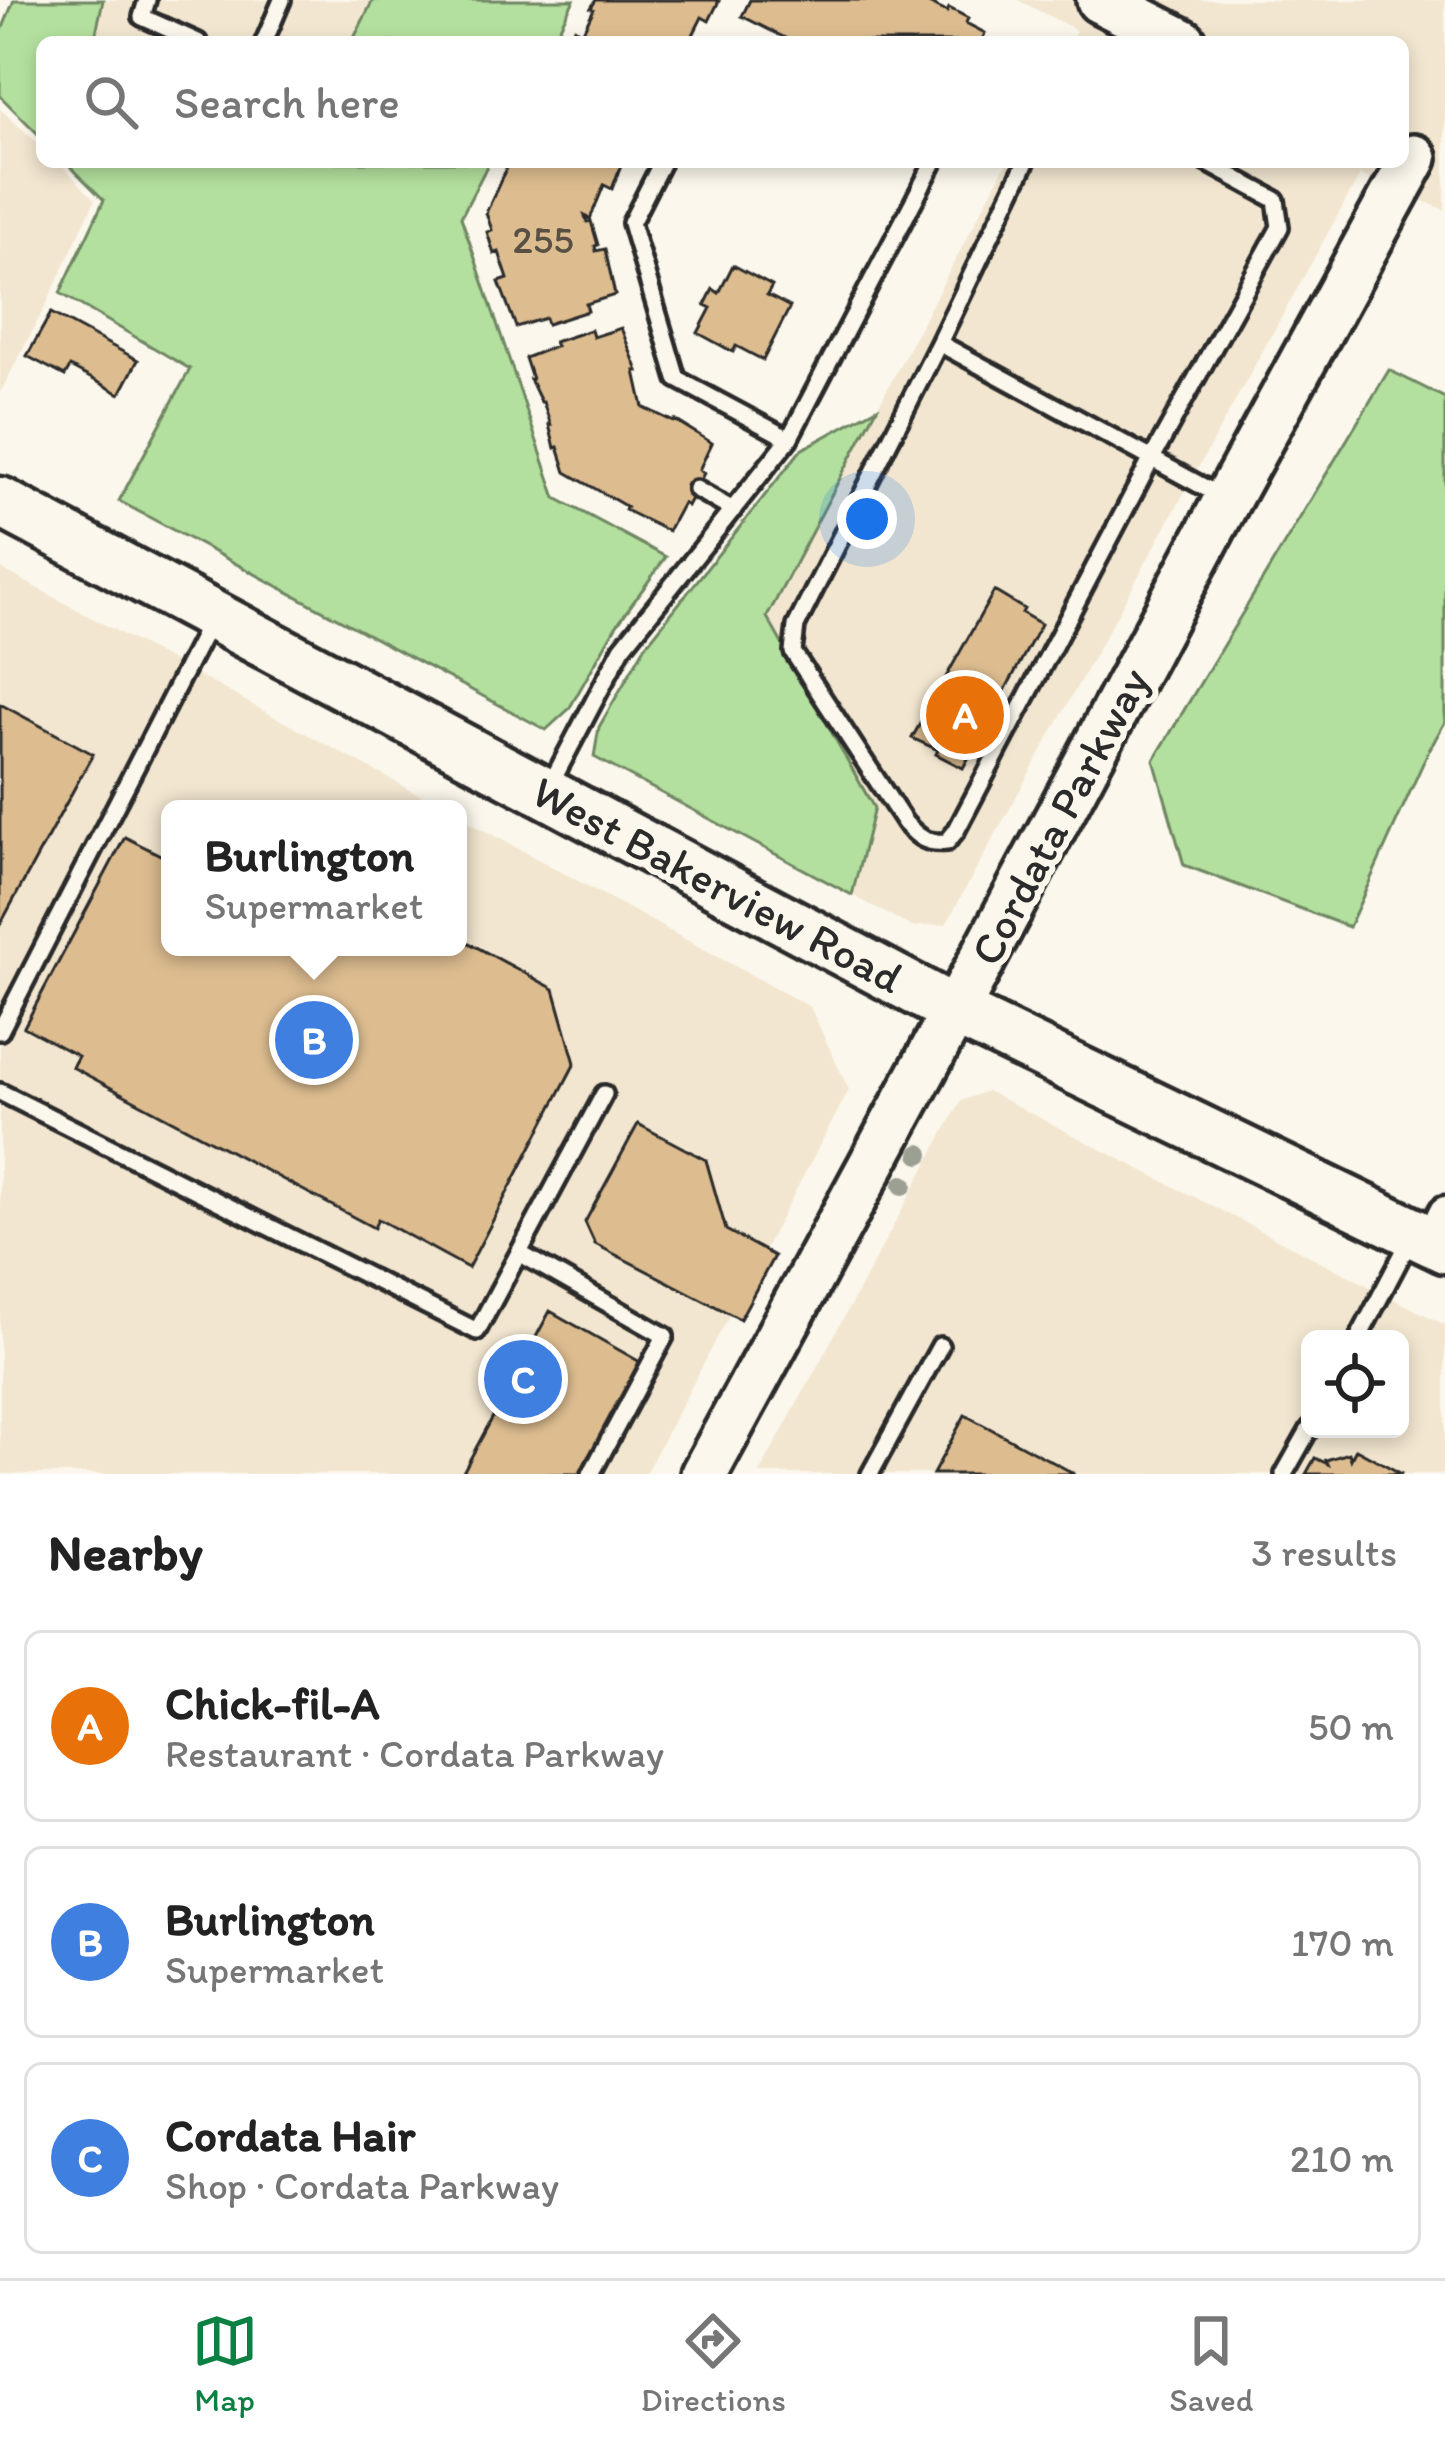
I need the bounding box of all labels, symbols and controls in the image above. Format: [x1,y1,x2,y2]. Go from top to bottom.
search box [36,36,1409,168]
icon: search [78,69,144,135]
text: Search here [174,75,400,129]
house number: 255 [512,216,574,263]
your location [837,489,897,549]
street label: Cordata Parkway [958,658,1160,974]
pin: A [926,670,1004,760]
street label: West Bakerview Road [524,764,913,1005]
popup [161,800,467,956]
text: Burlington [204,828,414,882]
text: Supermarket [204,882,424,929]
pin: B [275,995,353,1085]
map controls [1301,1330,1409,1438]
button: locate [1301,1330,1409,1438]
pin: C [484,1334,562,1424]
text: Nearby [48,1522,203,1583]
text: 3 results [1251,1529,1397,1576]
text: Chick-fil-A [165,1676,380,1730]
text: A [78,1703,102,1750]
text: 50 m [1308,1703,1394,1750]
text: Restaurant · Cordata Parkway [165,1730,664,1777]
text: Burlington [165,1892,375,1946]
text: B [77,1919,103,1966]
text: 170 m [1291,1919,1394,1966]
text: Supermarket [165,1946,384,1993]
text: Cordata Hair [165,2108,415,2162]
text: C [77,2135,103,2182]
text: 210 m [1290,2135,1394,2182]
text: Shop · Cordata Parkway [165,2162,559,2209]
tab: Map [192,2308,258,2419]
tab: Directions [641,2308,786,2419]
tab: Saved [1169,2308,1253,2419]

